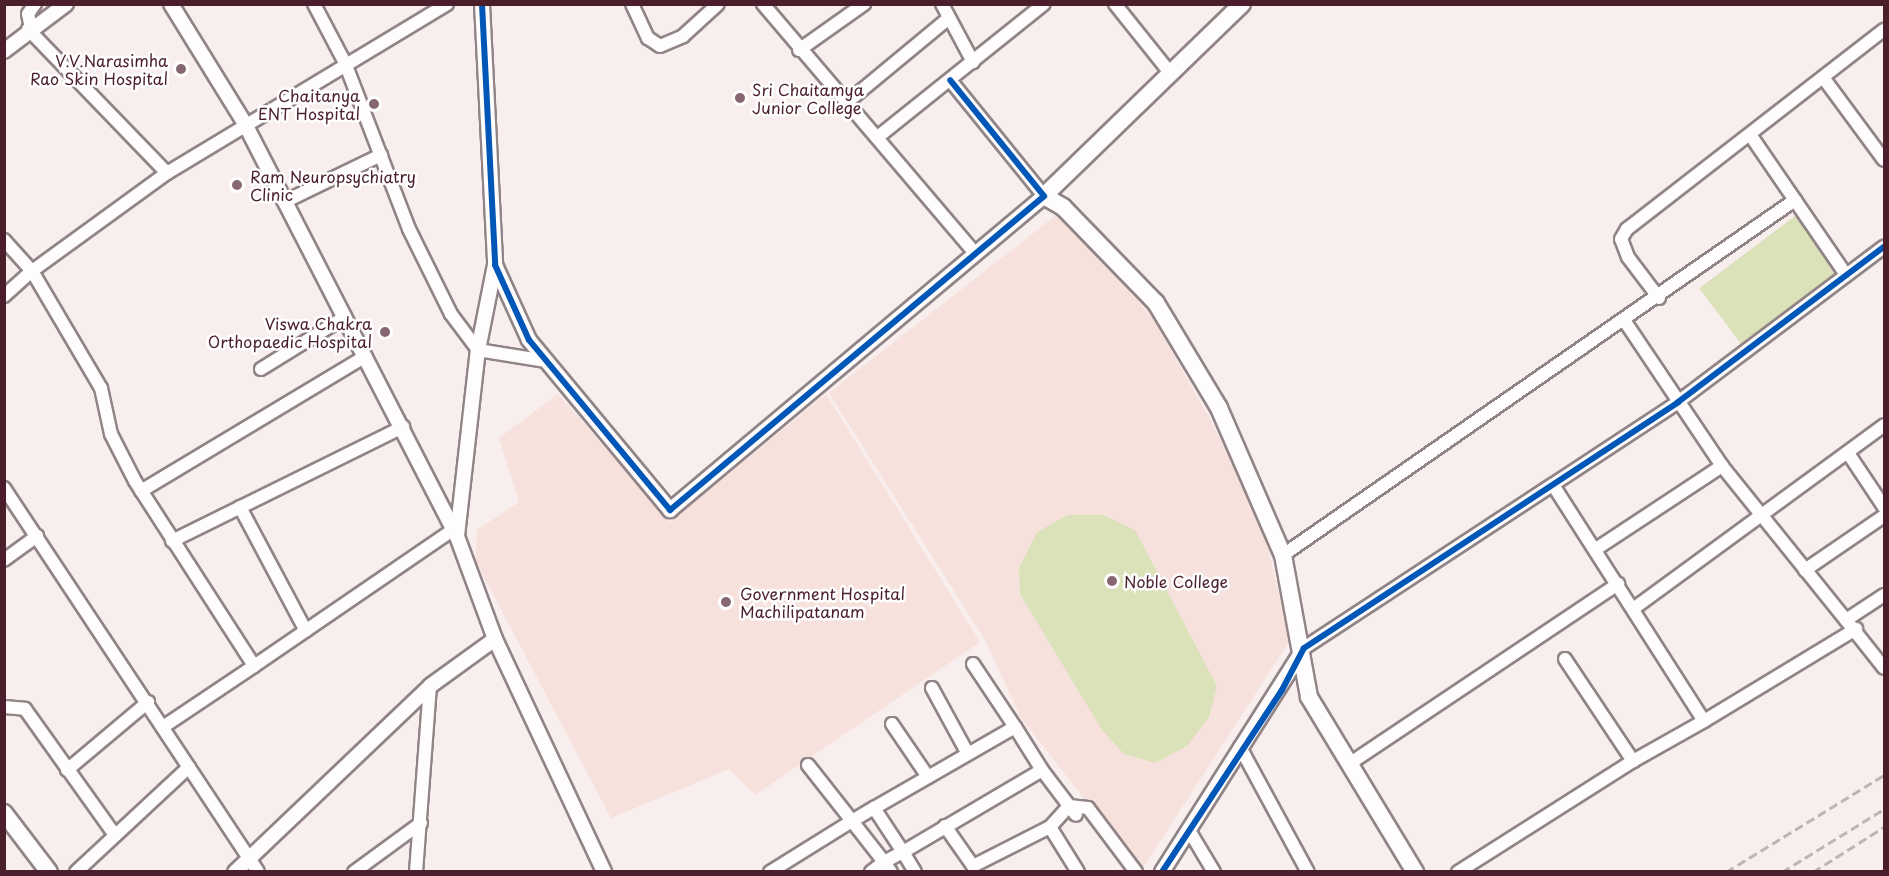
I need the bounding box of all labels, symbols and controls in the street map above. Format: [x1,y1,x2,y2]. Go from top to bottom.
place label: V.V.Narasimha Rao Skin Hospital [30,50,168,88]
marker: V.V.Narasimha Rao Skin Hospital [172,60,190,78]
place label: Sri Chaitamya Junior College [752,79,865,117]
place label: Chaitanya ENT Hospital [257,85,360,123]
marker: Sri Chaitamya Junior College [733,91,747,105]
marker: Chaitanya ENT Hospital [365,95,383,113]
place label: Ram Neuropsychiatry Clinic [250,166,417,204]
marker: Ram Neuropsychiatry Clinic [228,176,246,194]
place label: Viswa Chakra Orthopaedic Hospital [208,313,372,351]
marker: Viswa Chakra Orthopaedic Hospital [376,323,394,341]
place label: Noble College [1124,571,1228,591]
marker: Noble College [1105,574,1119,588]
place label: Government Hospital Machilipatanam [740,583,905,621]
marker: Government Hospital Machilipatanam [717,593,735,611]

